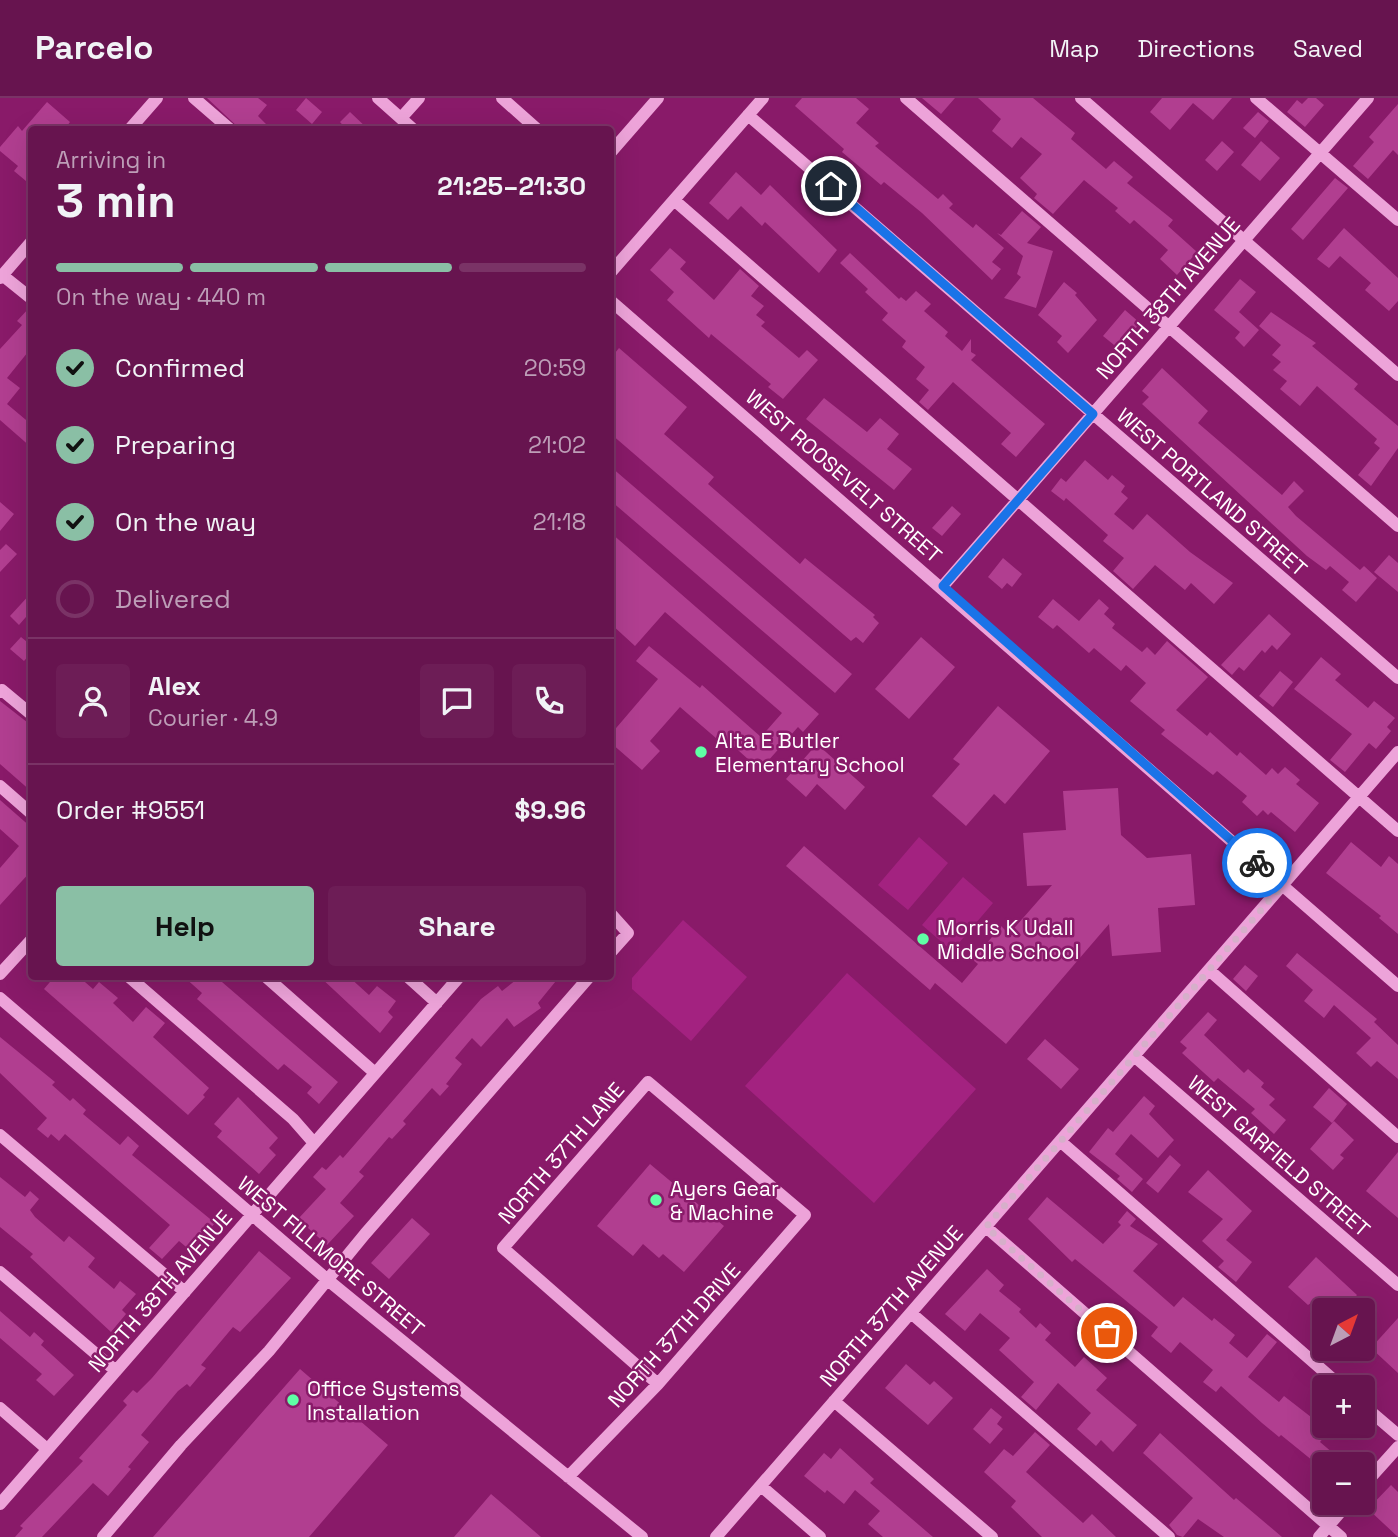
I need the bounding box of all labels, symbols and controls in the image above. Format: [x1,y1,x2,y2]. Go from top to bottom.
text: Parcelo [35,27,154,69]
text: Map [1049,33,1099,64]
text: Directions [1137,33,1255,64]
text: Saved [1293,33,1363,64]
text: Arriving in [56,145,166,175]
pin [801,156,861,216]
icon: home [812,167,850,205]
text: 21:25–21:30 [437,169,586,203]
text: 3 min [56,172,176,230]
street label: NORTH 38TH AVENUE [1090,211,1246,385]
text: On the way · 440 m [56,282,266,312]
icon: check [56,349,94,387]
text: Confirmed [115,351,245,385]
text: 20:59 [524,353,586,383]
street label: WEST ROOSEVELT STREET [740,383,948,569]
street label: WEST PORTLAND STREET [1111,402,1313,582]
icon: check [56,426,94,464]
text: Preparing [115,428,236,462]
text: 21:02 [528,430,586,460]
icon: check [56,503,94,541]
text: On the way [115,505,256,539]
text: 21:18 [533,507,586,537]
text: Delivered [115,582,231,616]
button: person [56,664,130,738]
button: chat [420,664,494,738]
button: phone [512,664,586,738]
text: Alex [148,669,201,703]
text: Courier · 4.9 [148,703,278,733]
place label: Alta E Butler Elementary School [715,727,905,778]
marker: Alta E Butler Elementary School [693,744,709,760]
text: Order #9551 [56,793,205,827]
text: $9.96 [515,793,586,827]
courier [1222,828,1292,898]
icon: bike [1238,844,1276,882]
button: Help [56,886,314,966]
button: Share [328,886,586,966]
place label: Morris K Udall Middle School [937,914,1080,965]
marker: Morris K Udall Middle School [915,931,931,947]
street label: WEST GARFIELD STREET [1182,1069,1376,1243]
street label: NORTH 37TH LANE [492,1077,630,1229]
street label: WEST FILLMORE STREET [232,1170,430,1342]
place label: Ayers Gear & Machine [670,1175,779,1226]
marker: Ayers Gear & Machine [648,1192,664,1208]
street label: NORTH 38TH AVENUE [82,1204,238,1378]
street label: NORTH 37TH AVENUE [814,1220,968,1392]
street label: NORTH 37TH DRIVE [602,1257,746,1413]
north arrow [1312,1298,1376,1362]
map controls [1312,1298,1375,1515]
pin [1077,1303,1137,1363]
icon: bag [1088,1314,1126,1352]
place label: Office Systems Installation [307,1375,459,1426]
button: + [1312,1375,1375,1438]
marker: Office Systems Installation [285,1392,301,1408]
button: − [1312,1452,1375,1515]

